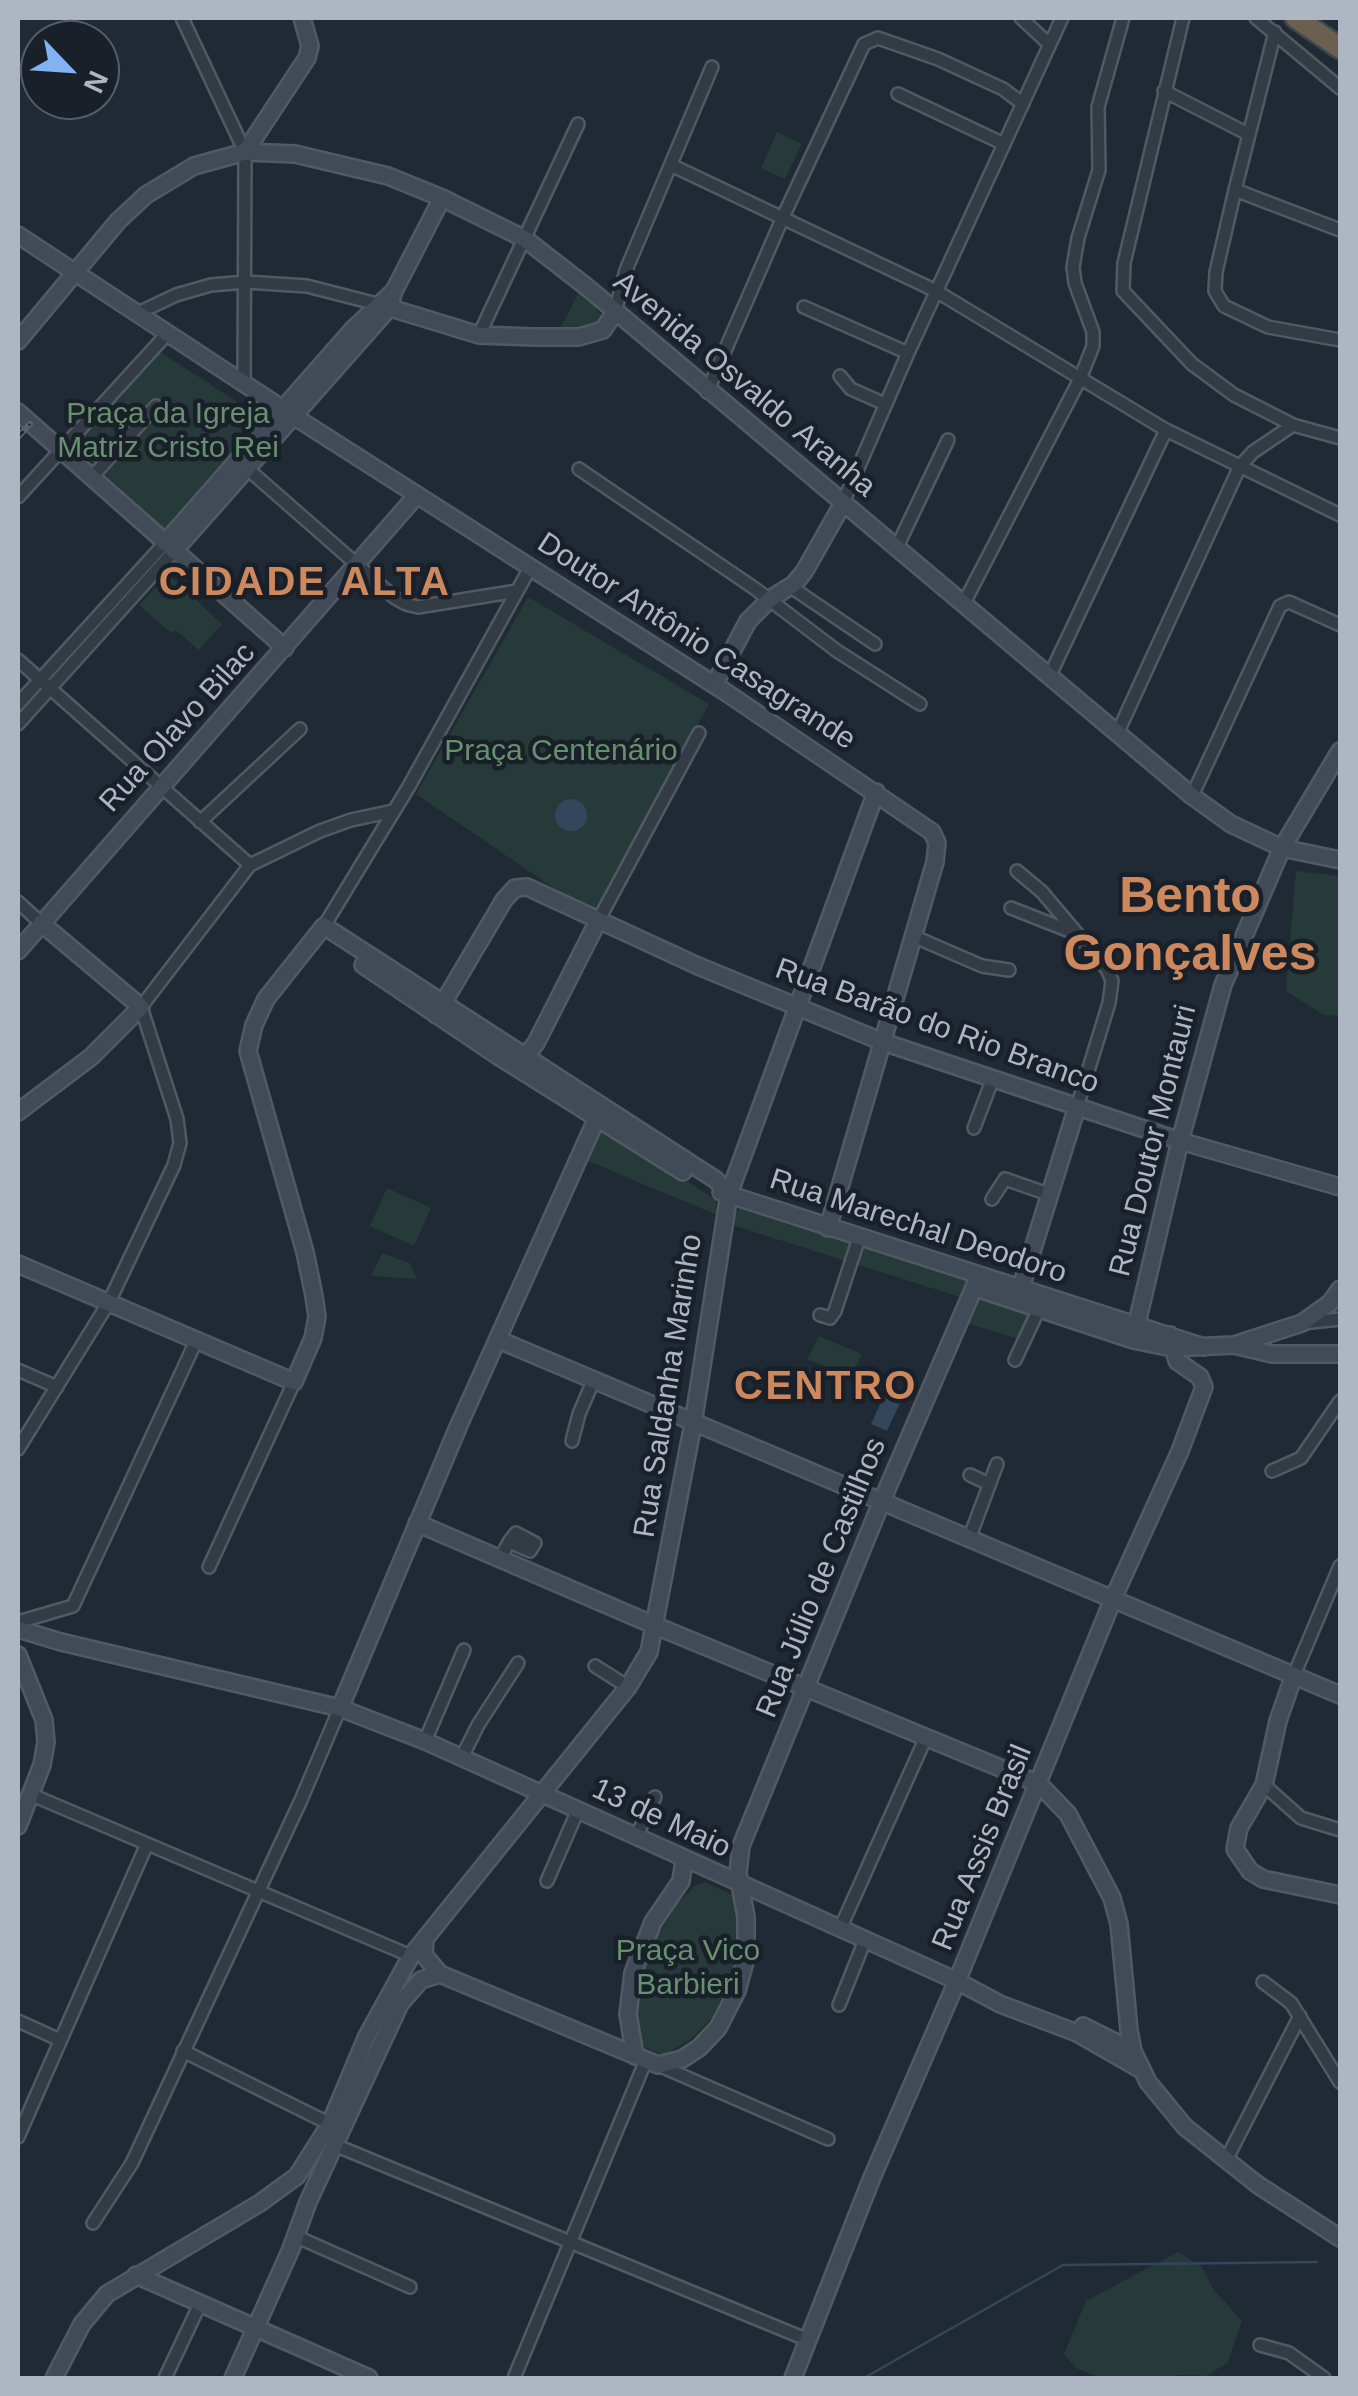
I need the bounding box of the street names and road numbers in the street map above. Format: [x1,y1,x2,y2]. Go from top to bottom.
street label: Avenida Osvaldo Aranha [606,265,882,505]
street label: Doutor Antônio Casagrande [530,526,862,758]
street label: Rua Olavo Bilac [93,636,263,820]
street label: Rua Barão do Rio Branco [770,952,1104,1102]
street label: Rua Doutor Montauri [1103,1002,1205,1280]
street label: Rua Marechal Deodoro [765,1162,1071,1292]
street label: Rua Saldanha Marinho [627,1232,711,1540]
street label: Rua Júlio de Castilhos [749,1433,895,1723]
street label: Rua Assis Brasil [925,1740,1041,1956]
street label: 13 de Maio [586,1771,736,1867]

